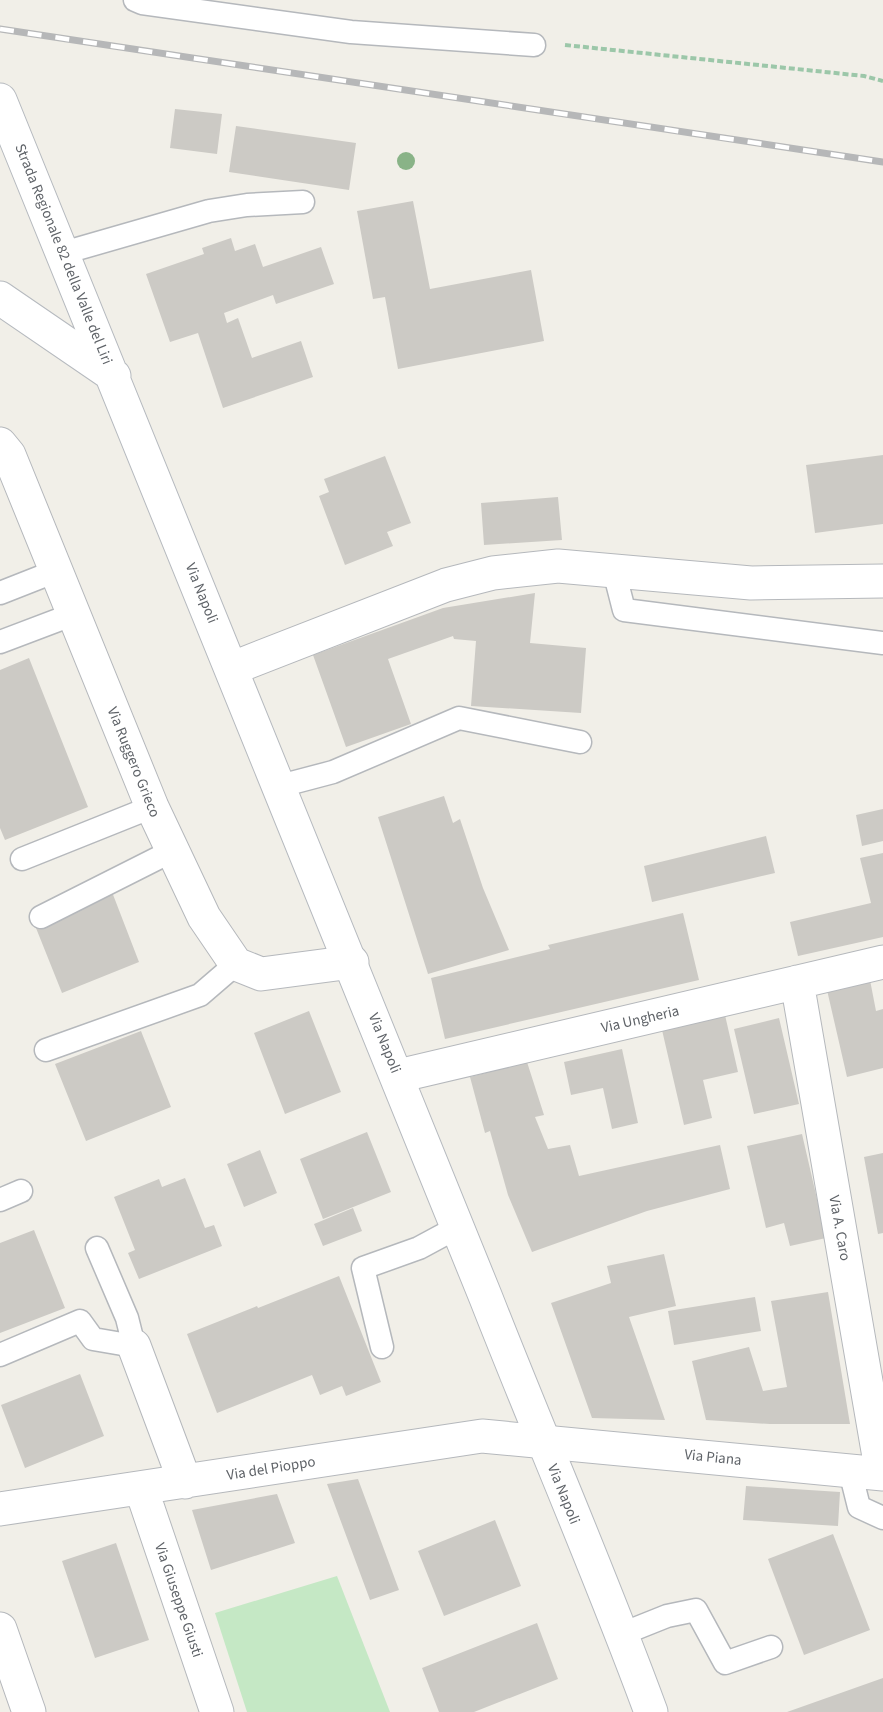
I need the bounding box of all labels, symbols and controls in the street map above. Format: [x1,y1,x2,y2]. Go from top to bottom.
street label: Strada Regionale 82 della Valle del Liri [10,141,118,368]
street label: Via Napoli [180,560,223,626]
street label: Via Ruggero Grieco [102,704,165,821]
street label: Via Ungheria [599,1000,681,1039]
street label: Via Napoli [363,1010,406,1076]
street label: Via A. Caro [823,1194,856,1262]
street label: Via Piana [683,1444,743,1471]
street label: Via del Pioppo [225,1451,317,1486]
street label: Via Napoli [542,1461,585,1527]
street label: Via Giuseppe Giusti [149,1540,208,1660]

